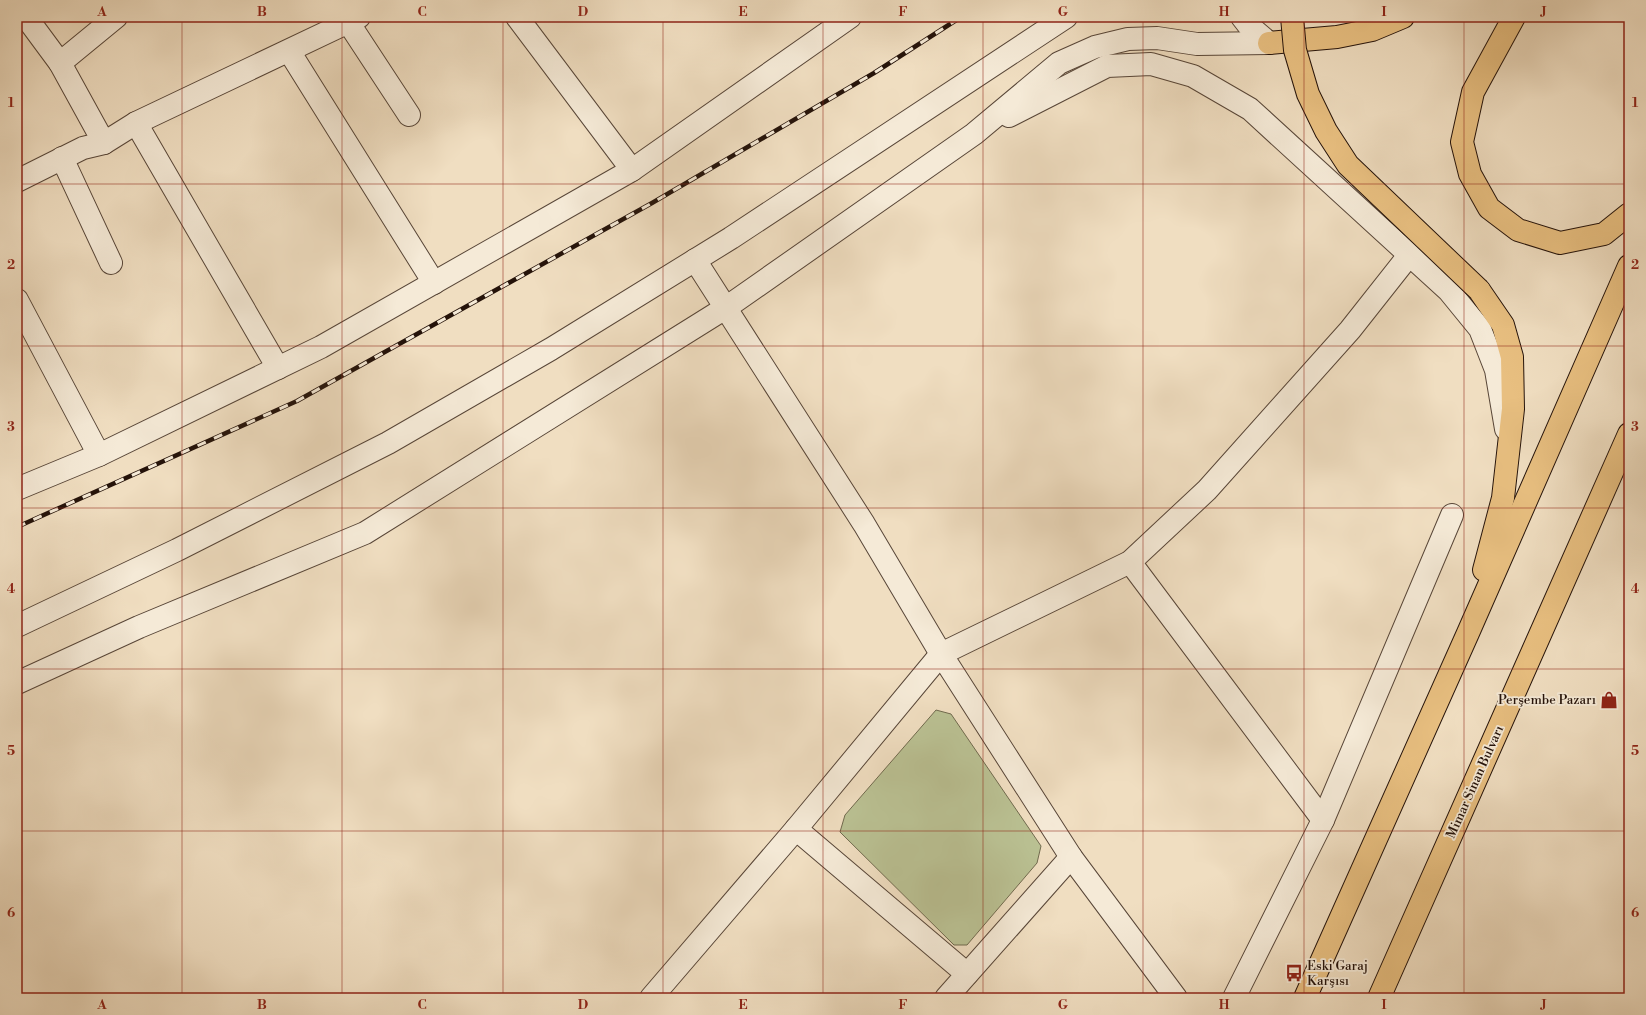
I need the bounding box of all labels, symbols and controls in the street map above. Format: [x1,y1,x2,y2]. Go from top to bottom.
text: A [96,4,107,20]
text: B [257,4,267,20]
text: C [417,4,427,20]
text: D [578,4,588,20]
text: E [738,4,748,20]
text: F [898,4,908,20]
text: G [1058,4,1069,20]
text: H [1219,4,1230,20]
text: I [1381,4,1387,20]
text: J [1539,4,1547,20]
text: 1 [8,95,15,111]
text: 1 [1632,95,1639,111]
text: 2 [7,257,15,273]
text: 2 [1631,257,1639,273]
text: 3 [7,419,15,435]
text: 3 [1631,419,1639,435]
text: 4 [7,581,16,597]
text: 4 [1631,581,1640,597]
shop icon: Perşembe Pazarı [1599,690,1619,710]
place label: Perşembe Pazarı [1498,692,1596,708]
street label: Mimar Sinan Bulvarı [1443,723,1507,841]
text: 5 [7,743,15,759]
text: 5 [1631,743,1639,759]
text: 6 [7,905,15,921]
text: 6 [1631,905,1639,921]
place label: Eski Garaj Karşısı [1307,958,1368,989]
bus stop icon: Eski Garaj Karşısı [1284,963,1304,983]
text: A [96,997,107,1013]
text: B [257,997,267,1013]
text: C [417,997,427,1013]
text: D [578,997,588,1013]
text: E [738,997,748,1013]
text: F [898,997,908,1013]
text: G [1058,997,1069,1013]
text: H [1219,997,1230,1013]
text: I [1381,997,1387,1013]
text: J [1539,997,1547,1013]

